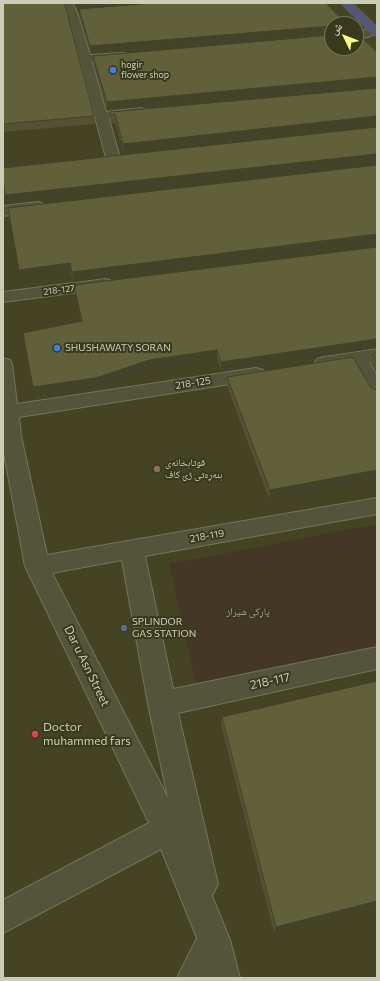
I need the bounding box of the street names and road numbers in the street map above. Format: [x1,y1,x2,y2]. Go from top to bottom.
street label: 218-127 [43,283,75,297]
street label: 218-125 [174,374,212,392]
street label: 218-119 [189,527,225,545]
street label: Dar u Asn Street [61,623,113,709]
street label: 218-117 [249,670,291,692]

